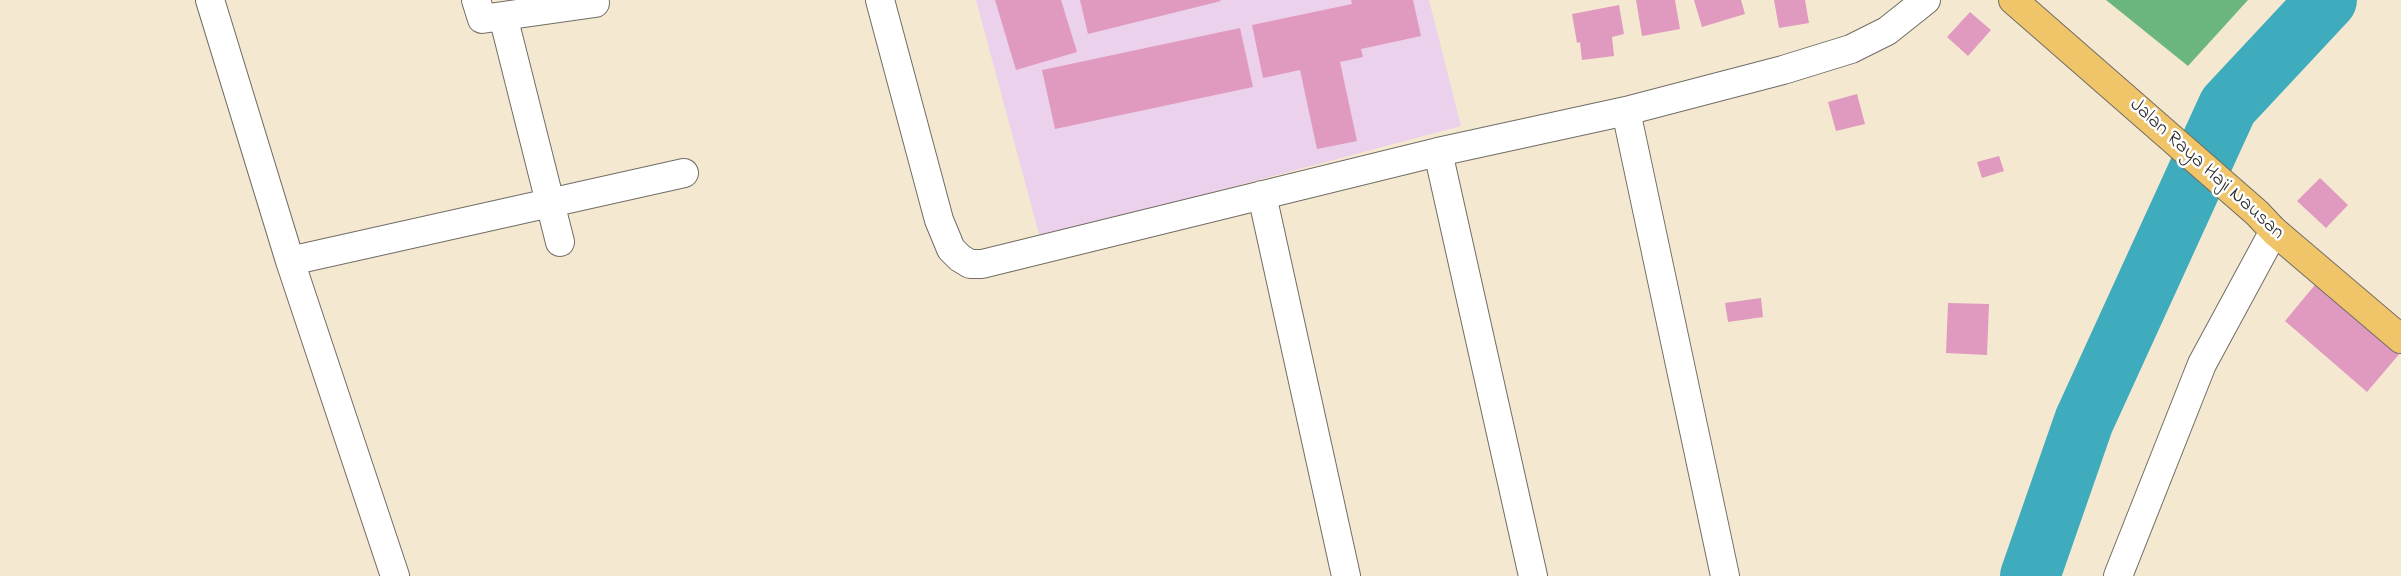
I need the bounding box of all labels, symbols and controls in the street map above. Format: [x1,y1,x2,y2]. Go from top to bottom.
street label: Jalan Raya Haji Nausan [2124,94,2288,246]

